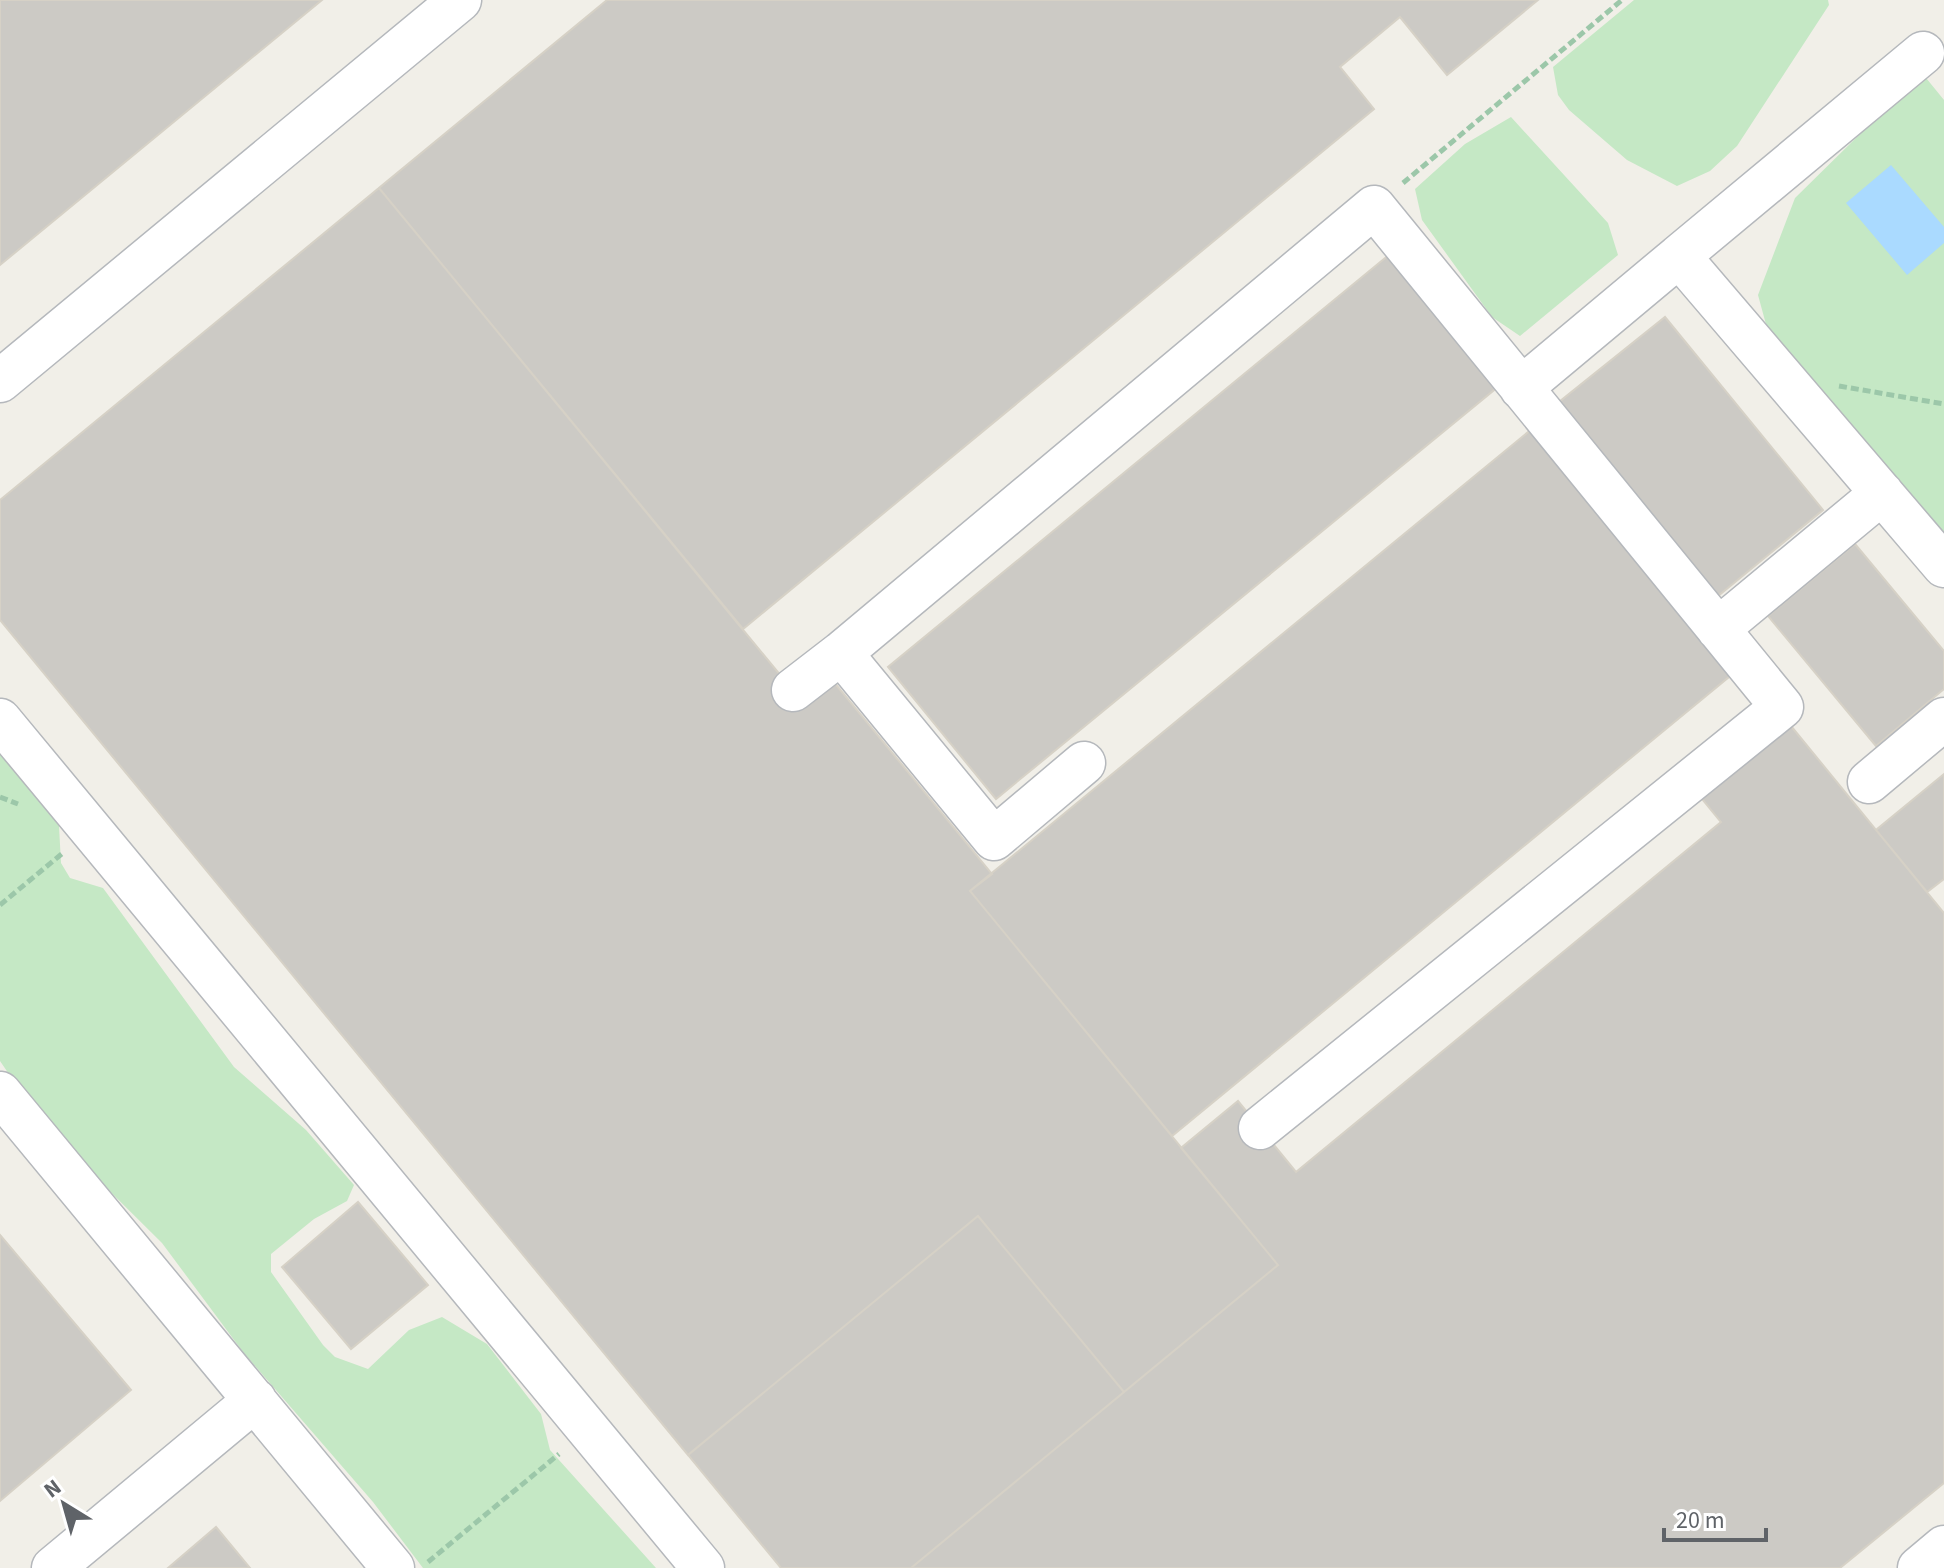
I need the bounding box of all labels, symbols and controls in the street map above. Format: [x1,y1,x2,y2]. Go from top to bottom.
north arrow [24,1464,104,1544]
text: N [37,1472,68,1506]
scale bar [1664,1492,1766,1542]
text: 20 m [1676,1503,1725,1538]

